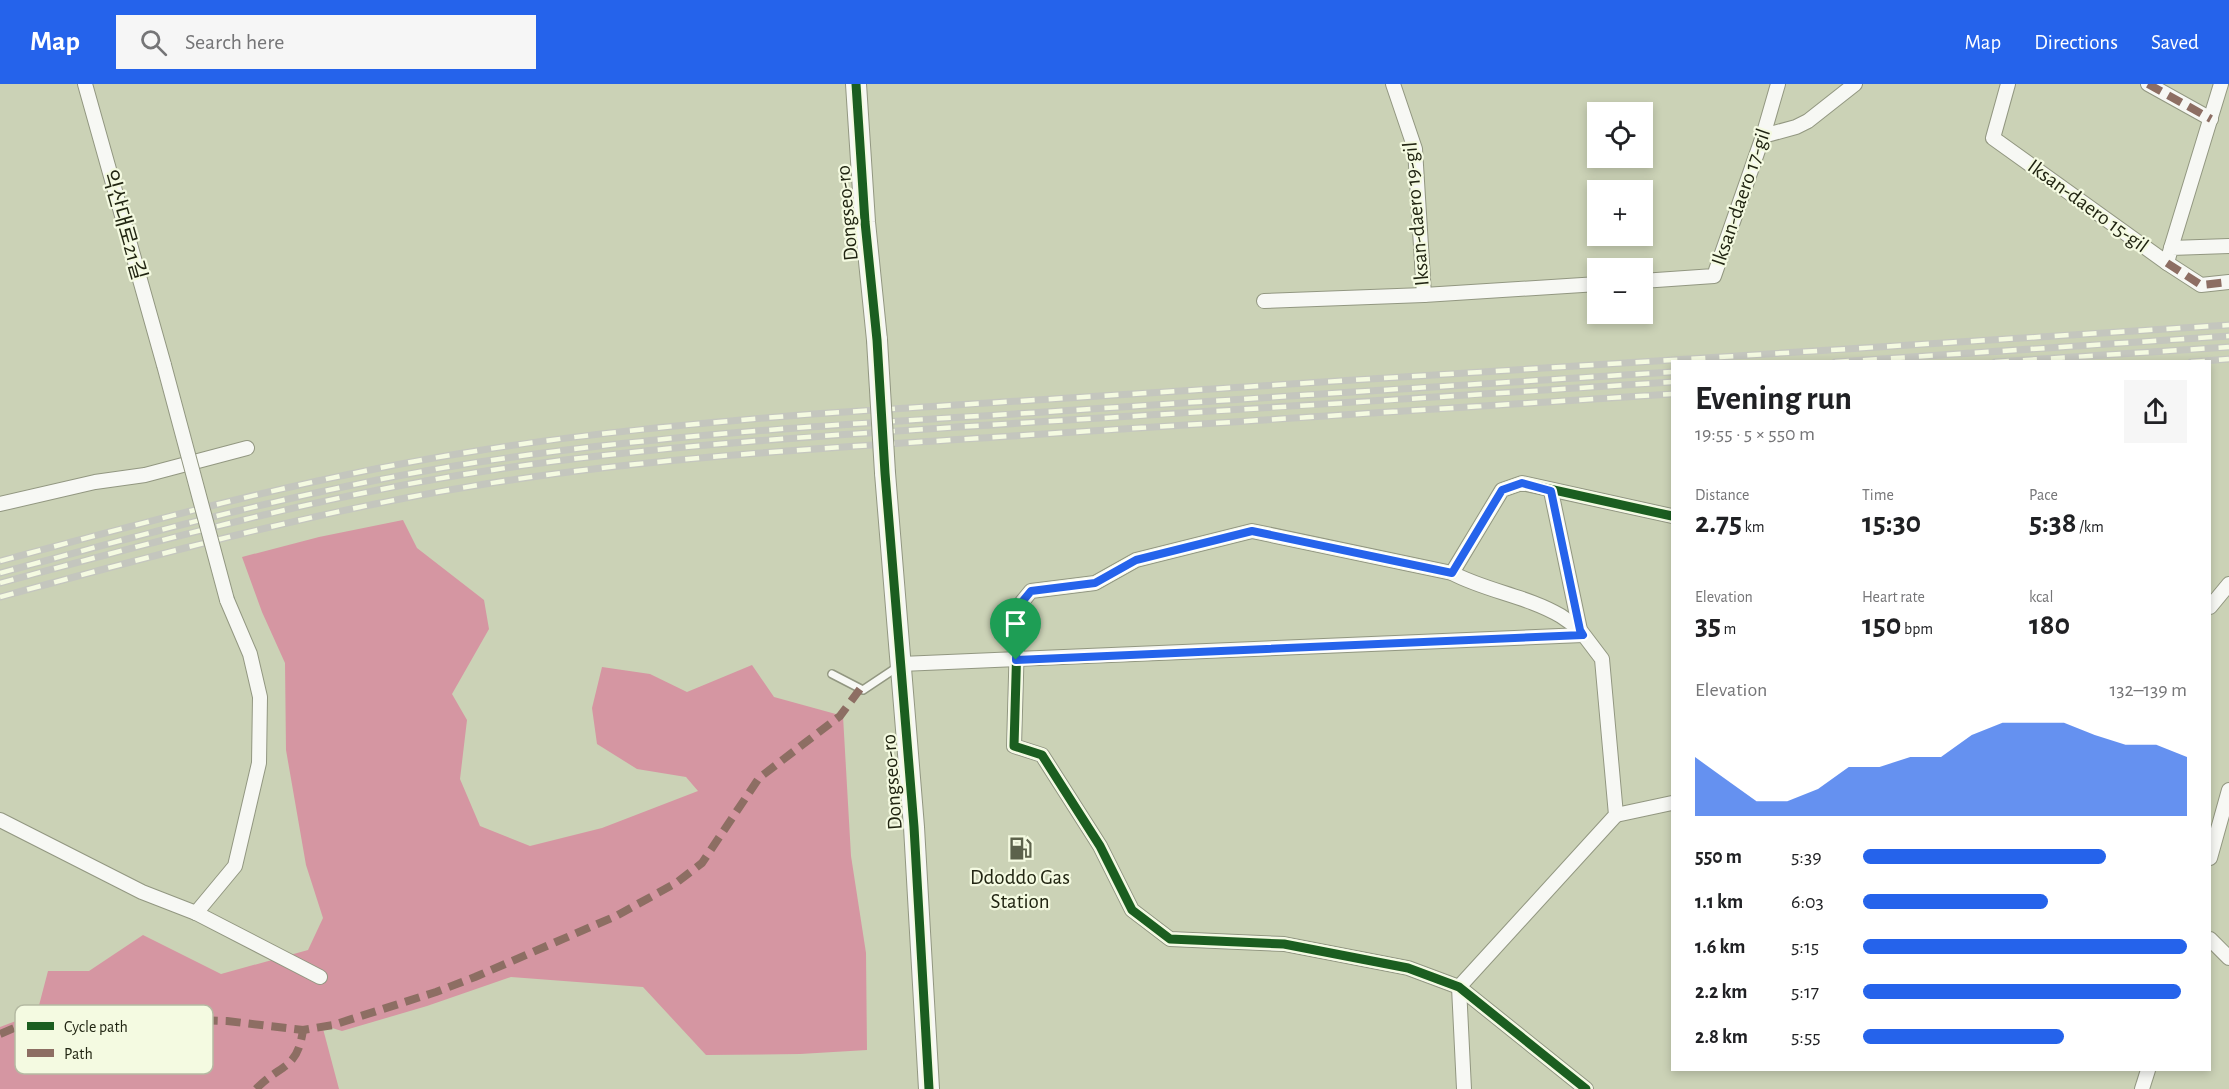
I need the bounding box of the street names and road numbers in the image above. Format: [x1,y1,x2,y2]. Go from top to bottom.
street label: Iksan-daero 17-gil [1708,126,1774,268]
street label: Iksan-daero 19-gil [1399,141,1433,287]
street label: Iksan-daero 15-gil [2024,155,2152,257]
street label: Dongseo-ro [832,164,862,262]
street label: 익산대로21길 [98,167,151,282]
street label: Dongseo-ro [878,733,906,831]

